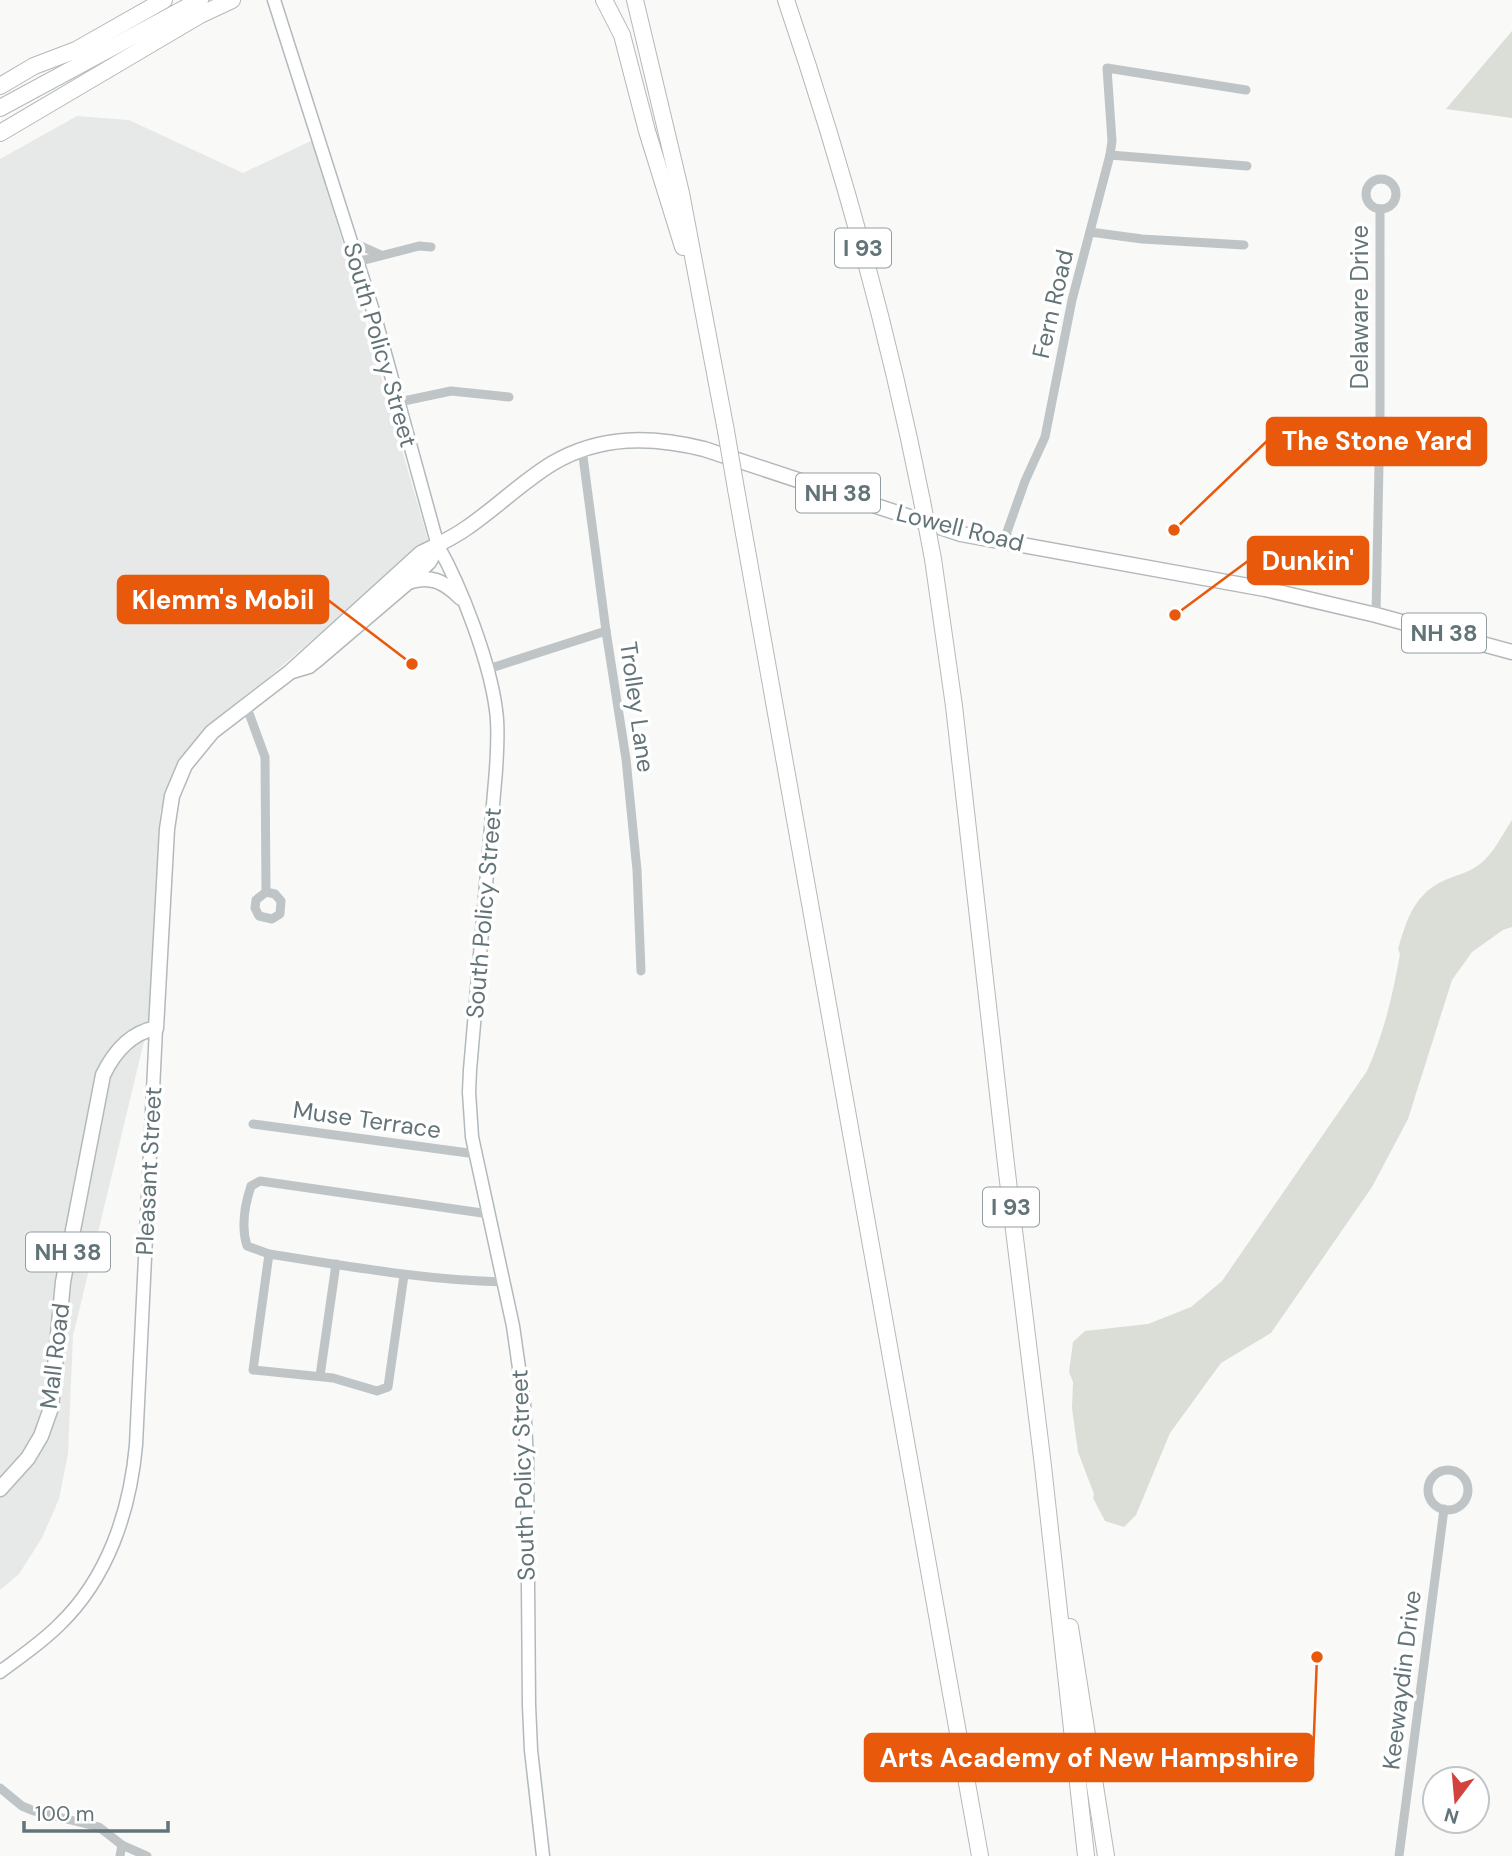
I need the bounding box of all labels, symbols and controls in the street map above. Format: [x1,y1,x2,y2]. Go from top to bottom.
street label: Delaware Drive [1344,225,1375,389]
road number: I 93 [835,229,891,268]
street label: South Policy Street [336,239,425,451]
street label: Fern Road [1025,246,1080,361]
callout: The Stone Yard [1267,418,1486,465]
text: The Stone Yard [1282,424,1472,458]
road number: NH 38 [796,474,880,512]
street label: Lowell Road [893,497,1027,558]
callout: Dunkin' [1248,537,1368,584]
text: Dunkin' [1262,544,1354,578]
callout: Klemm's Mobil [118,576,328,623]
text: Klemm's Mobil [132,583,314,617]
road number: NH 38 [1402,614,1486,652]
street label: Trolley Lane [613,640,662,774]
street label: South Policy Street [459,806,508,1020]
street label: Pleasant Street [129,1086,168,1256]
street label: Muse Terrace [291,1094,443,1145]
road number: I 93 [983,1188,1039,1226]
road number: NH 38 [26,1232,110,1272]
street label: Mall Road [33,1301,76,1411]
street label: South Policy Street [503,1369,542,1581]
street label: Keewaydin Drive [1375,1588,1428,1771]
callout: Arts Academy of New Hampshire [865,1734,1313,1781]
text: Arts Academy of New Hampshire [879,1741,1299,1775]
north arrow [1421,1765,1491,1835]
scale bar [24,1790,168,1834]
text: 100 m [35,1800,95,1828]
text: N [1441,1802,1462,1830]

